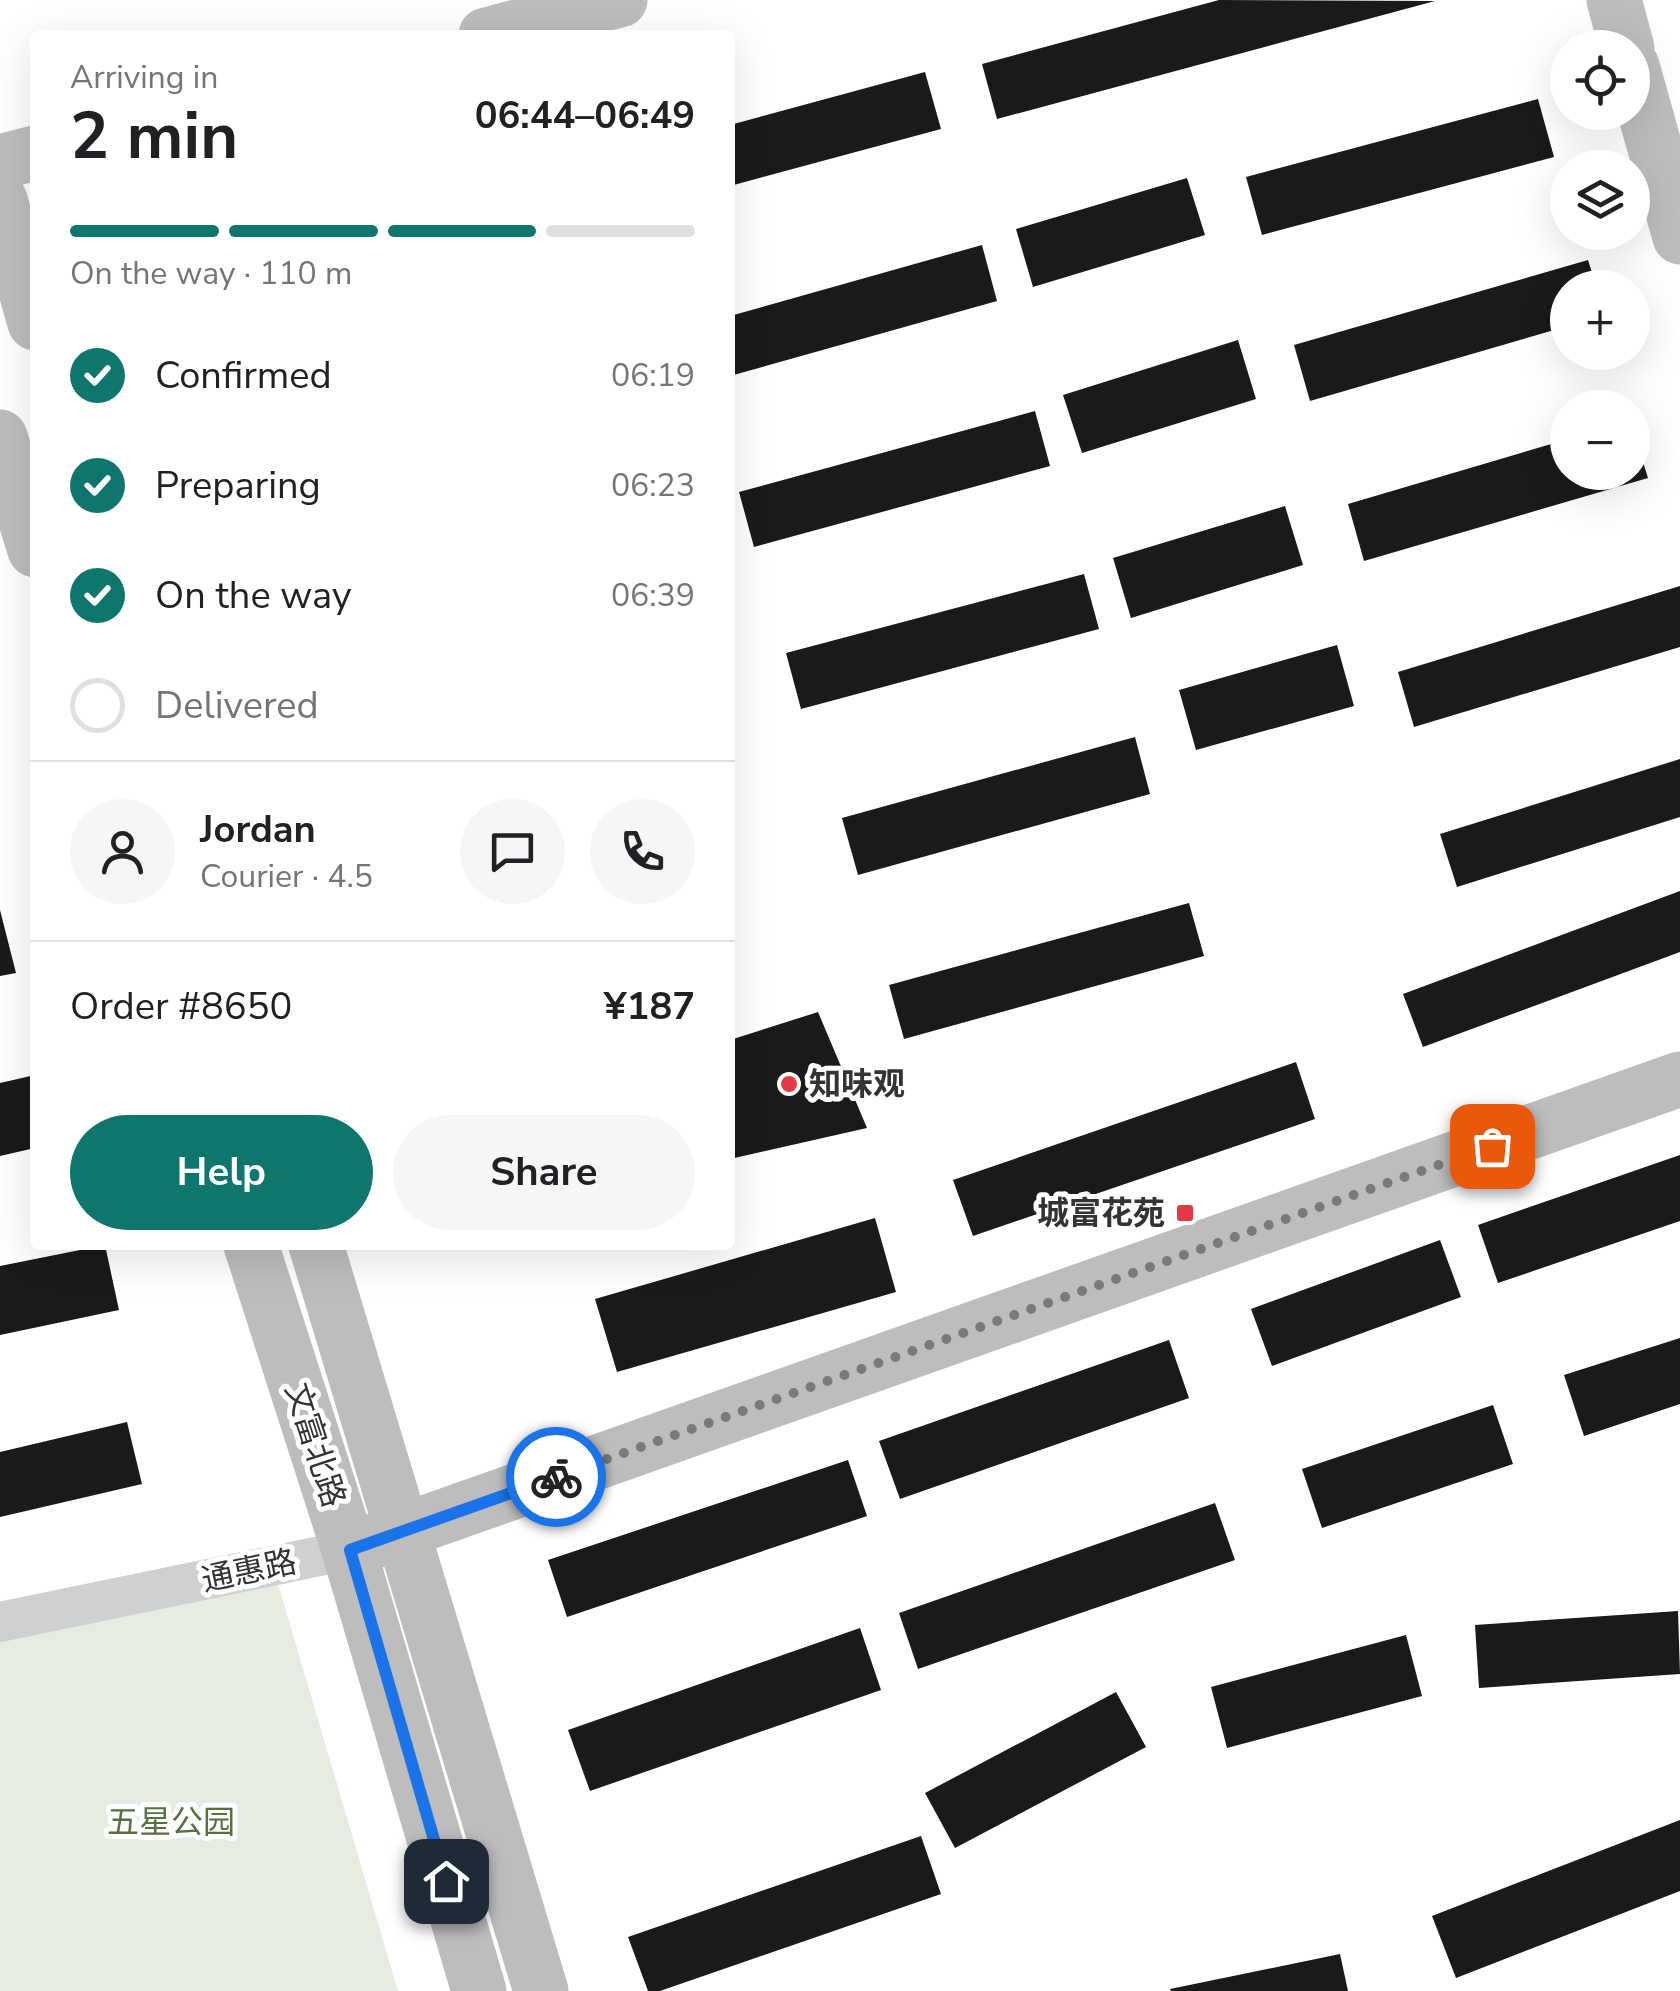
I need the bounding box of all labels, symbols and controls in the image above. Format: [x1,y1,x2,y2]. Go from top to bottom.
map controls [1550,30,1650,490]
button: locate [1550,30,1650,130]
text: Arriving in [70,56,218,99]
text: 06:44–06:49 [475,90,695,141]
text: 2 min [70,92,238,181]
button: layers [1550,150,1650,250]
text: On the way · 110 m [70,252,352,295]
button: + [1550,270,1650,370]
icon: check [70,348,125,403]
text: Confirmed [155,350,332,401]
text: 06:19 [611,354,695,397]
button: − [1550,390,1650,490]
icon: check [70,458,125,513]
text: Preparing [155,460,321,511]
text: 06:23 [611,464,695,507]
icon: check [70,568,125,623]
text: On the way [155,570,351,621]
text: 06:39 [611,574,695,617]
text: Delivered [155,680,319,731]
button: person [70,799,175,904]
button: chat [460,799,565,904]
button: phone [590,799,695,904]
text: Jordan [200,804,316,855]
text: Courier · 4.5 [200,855,373,898]
text: Order #8650 [70,981,292,1032]
text: ¥187 [604,981,695,1032]
place label: 知味观 [809,1063,905,1106]
marker: 知味观 [778,1073,800,1095]
pin [1450,1104,1535,1189]
button: Help [70,1115,373,1230]
button: Share [393,1115,695,1230]
icon: bag [1465,1119,1520,1174]
place label: 城富花苑 [1037,1192,1165,1235]
marker: 城富花苑 [1174,1202,1196,1224]
street label: 文富北路 [275,1377,355,1513]
courier [506,1427,606,1527]
icon: bike [529,1450,584,1505]
street label: 通惠路 [198,1540,300,1602]
park label: 五星公园 [107,1801,235,1844]
pin [404,1839,489,1924]
icon: home [419,1854,474,1909]

